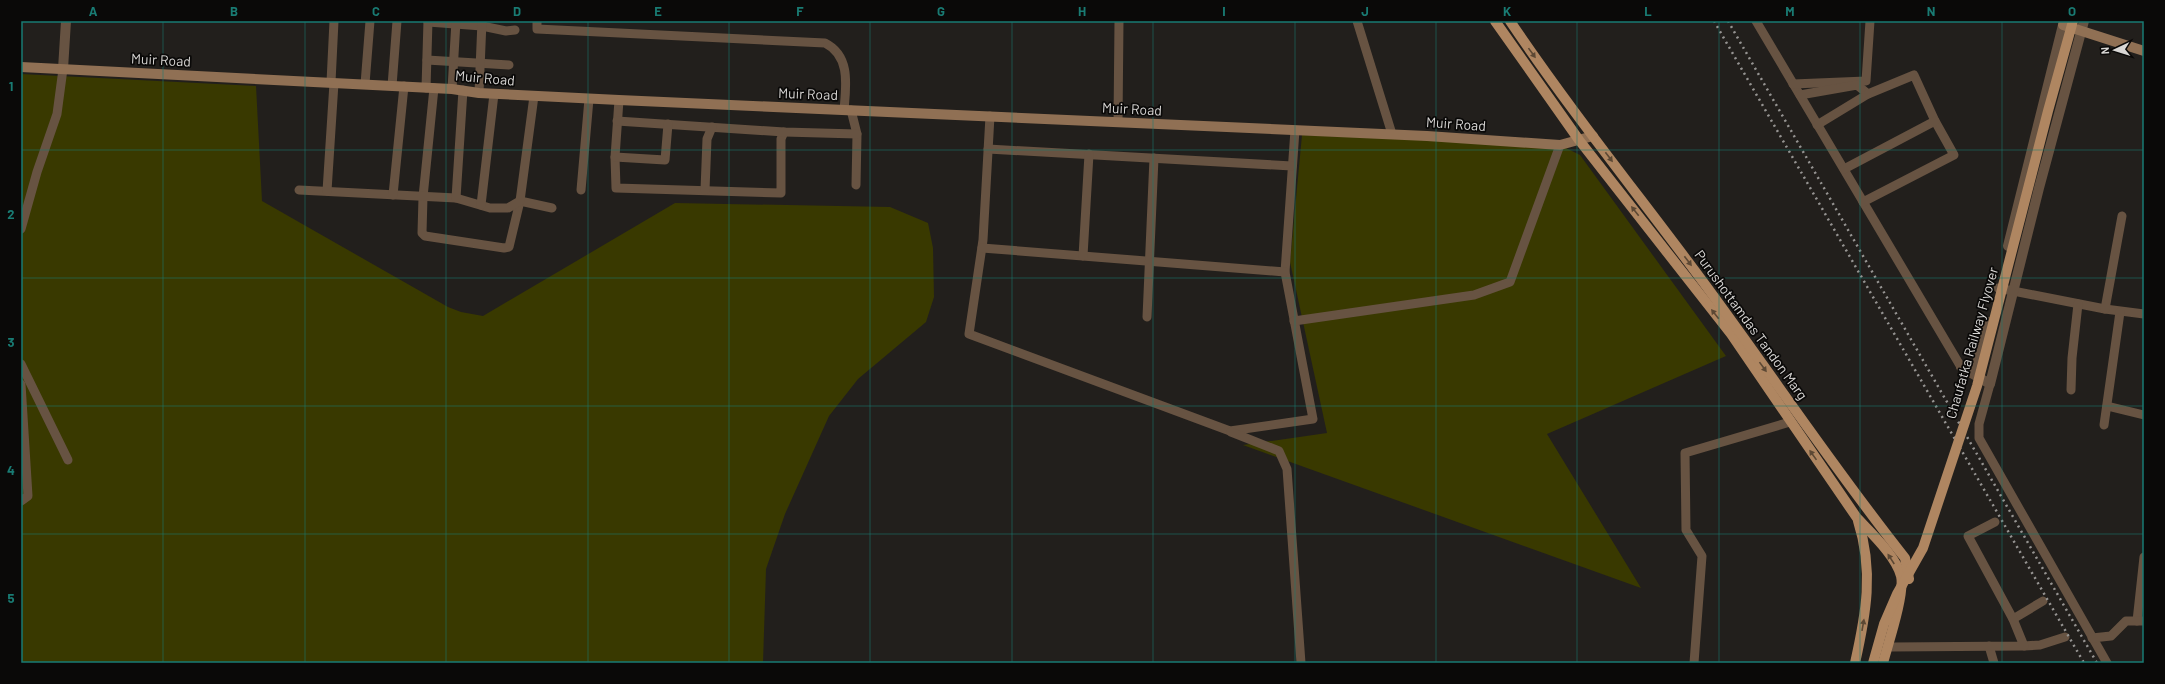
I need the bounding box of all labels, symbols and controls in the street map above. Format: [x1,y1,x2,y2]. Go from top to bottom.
text: A [89,3,98,19]
text: B [230,3,238,19]
text: C [372,3,380,19]
text: D [513,3,521,19]
text: E [654,3,662,19]
text: F [796,3,804,19]
text: G [937,3,945,19]
text: H [1078,3,1086,19]
text: I [1222,3,1226,19]
text: J [1361,3,1369,19]
text: K [1503,3,1511,19]
text: L [1644,3,1652,19]
text: M [1785,3,1795,19]
text: N [1927,3,1935,19]
text: O [2068,3,2076,19]
north arrow [2095,30,2135,70]
text: N [2098,47,2111,55]
one-way arrow [1528,48,1536,58]
street label: Muir Road [131,49,191,70]
street label: Muir Road [454,66,516,89]
text: 1 [9,78,13,94]
street label: Muir Road [778,84,838,103]
street label: Muir Road [1102,98,1162,119]
street label: Muir Road [1426,113,1487,134]
one-way arrow [1605,152,1614,163]
text: 2 [7,206,15,222]
one-way arrow [1631,206,1639,217]
street label: Purushottamdas Tandon Marg [1691,247,1811,403]
one-way arrow [1684,256,1692,266]
street label: Chaufatka Railway Flyover [1942,265,2001,421]
one-way arrow [1711,308,1720,319]
text: 3 [7,334,15,350]
one-way arrow [1759,361,1767,372]
one-way arrow [1809,450,1817,460]
text: 4 [7,462,15,478]
one-way arrow [1887,554,1895,564]
text: 5 [7,590,15,606]
one-way arrow [1860,619,1866,631]

